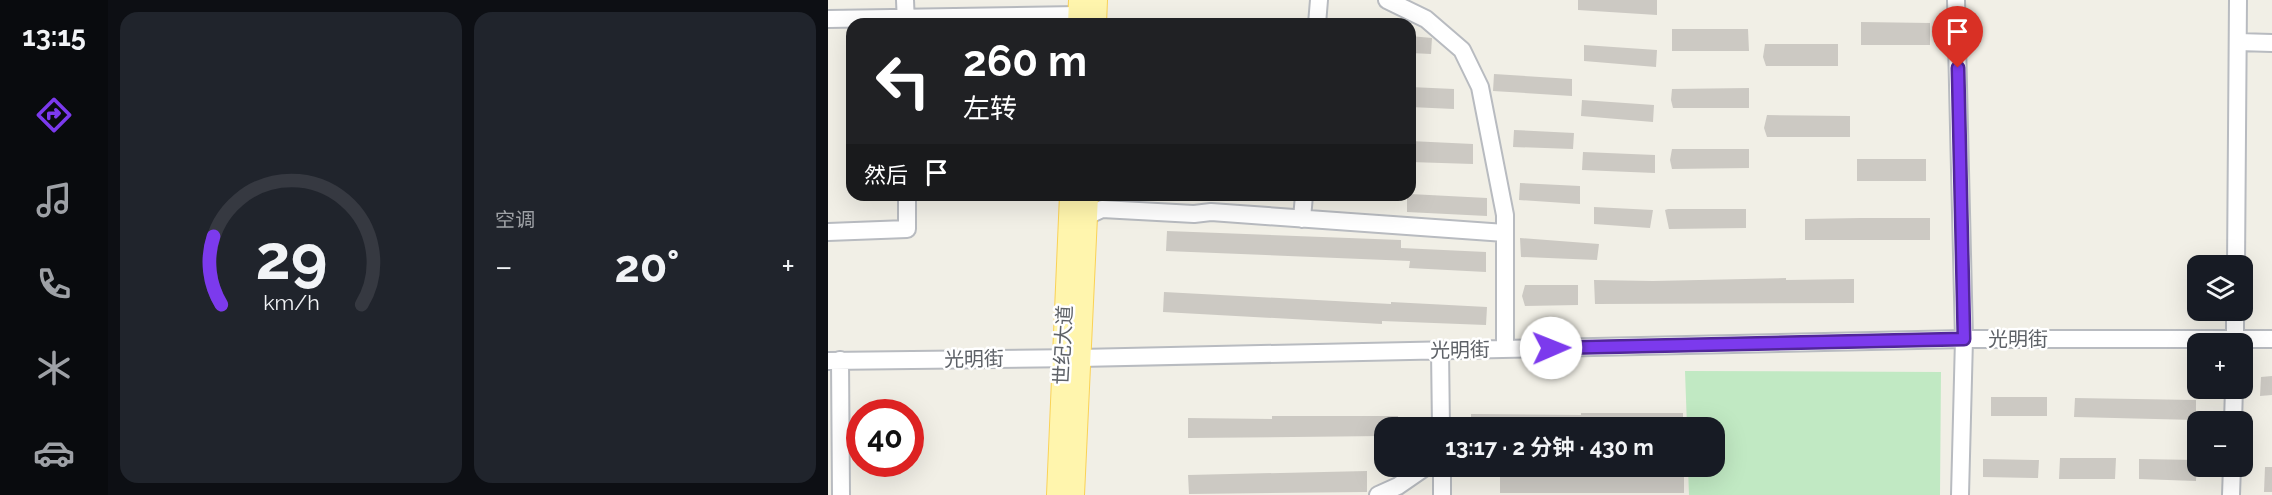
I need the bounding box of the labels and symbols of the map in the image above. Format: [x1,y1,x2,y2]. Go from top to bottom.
pin [1932,6,1983,68]
street label: 世纪大道 [1049,304,1077,386]
position arrow [1519,316,1583,380]
street label: 光明街 [1988,327,2048,351]
street label: 光明街 [1430,337,1490,363]
street label: 光明街 [944,346,1004,372]
speed limit sign: 40 [846,399,924,477]

